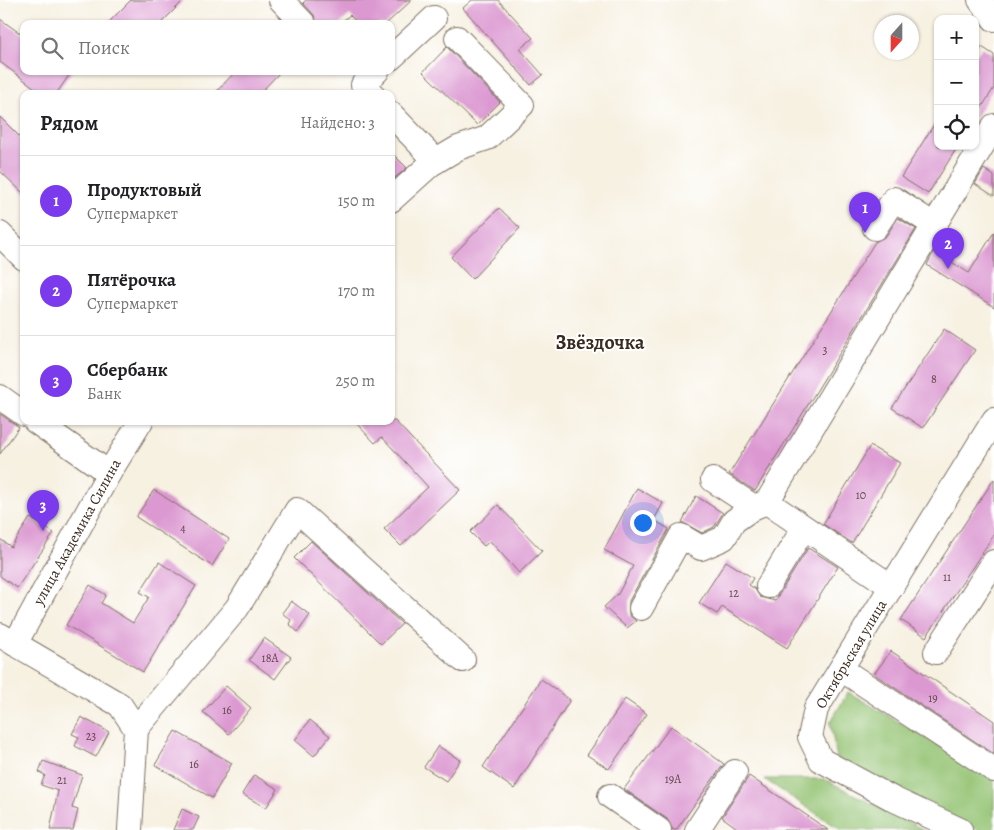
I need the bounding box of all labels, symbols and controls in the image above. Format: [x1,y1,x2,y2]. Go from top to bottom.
north arrow [874,15,919,60]
map controls [934,15,979,150]
button: + [934,15,979,60]
search box [20,20,395,75]
icon: search [38,34,66,62]
text: Поиск [78,35,130,61]
button: − [934,60,979,105]
button: locate [934,105,979,150]
text: Рядом [40,109,98,137]
text: Найдено: 3 [300,112,375,134]
text: Продуктовый [87,177,202,203]
text: 1 [53,190,59,212]
text: 150 m [338,190,375,212]
pin: 1 [849,192,881,233]
text: Супермаркет [87,203,178,225]
pin: 2 [932,228,964,269]
text: Пятёрочка [87,267,176,293]
text: 2 [52,280,60,302]
text: 170 m [338,280,375,302]
text: Супермаркет [87,293,178,315]
district label: Звёздочка [555,329,645,356]
house number: 3 [823,342,828,358]
text: Сбербанк [87,357,168,383]
text: 3 [53,370,59,392]
text: 250 m [336,370,375,392]
house number: 8 [931,371,937,387]
text: Банк [87,383,122,405]
street label: улица Академика Силина [28,455,126,610]
house number: 10 [856,487,866,503]
pin: 3 [27,490,59,531]
your location [630,510,656,536]
house number: 4 [180,520,186,536]
house number: 11 [943,569,951,585]
house number: 12 [729,585,739,601]
street label: Октябрьская улица [811,596,891,712]
house number: 18А [262,650,279,666]
house number: 19 [928,690,938,706]
house number: 16 [222,702,232,718]
house number: 23 [86,728,96,744]
house number: 16 [189,756,199,772]
house number: 19А [665,771,682,787]
house number: 21 [57,772,67,788]

